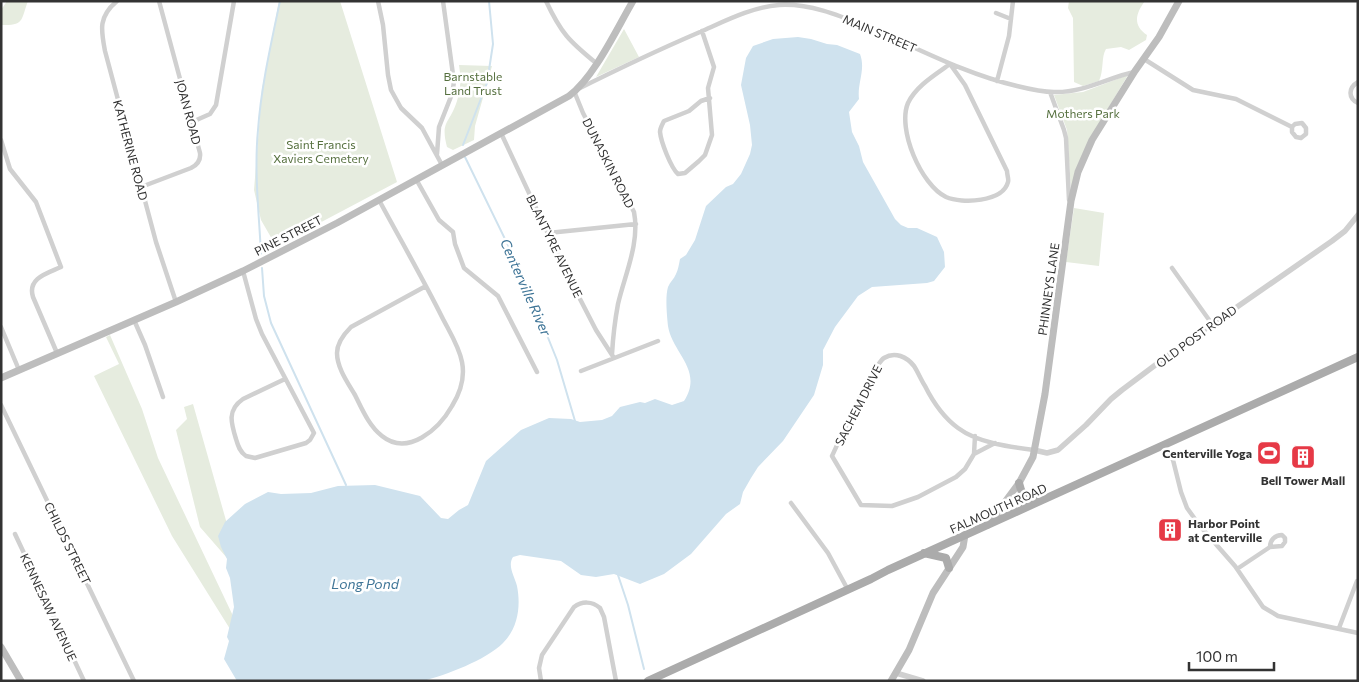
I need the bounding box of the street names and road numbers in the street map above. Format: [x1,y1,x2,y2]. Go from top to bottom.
street label: MAIN STREET [841,11,919,55]
street label: JOAN ROAD [173,78,204,147]
street label: KATHERINE ROAD [111,98,151,202]
street label: DUNASKIN ROAD [580,116,638,210]
street label: BLANTYRE AVENUE [524,192,586,300]
street label: PINE STREET [252,212,324,258]
street label: PHINNEYS LANE [1035,242,1061,336]
street label: OLD POST ROAD [1153,302,1239,370]
street label: SACHEM DRIVE [832,362,884,448]
street label: FALMOUTH ROAD [947,480,1049,536]
street label: CHILDS STREET [42,499,94,587]
street label: KENNESAW AVENUE [18,551,80,663]

